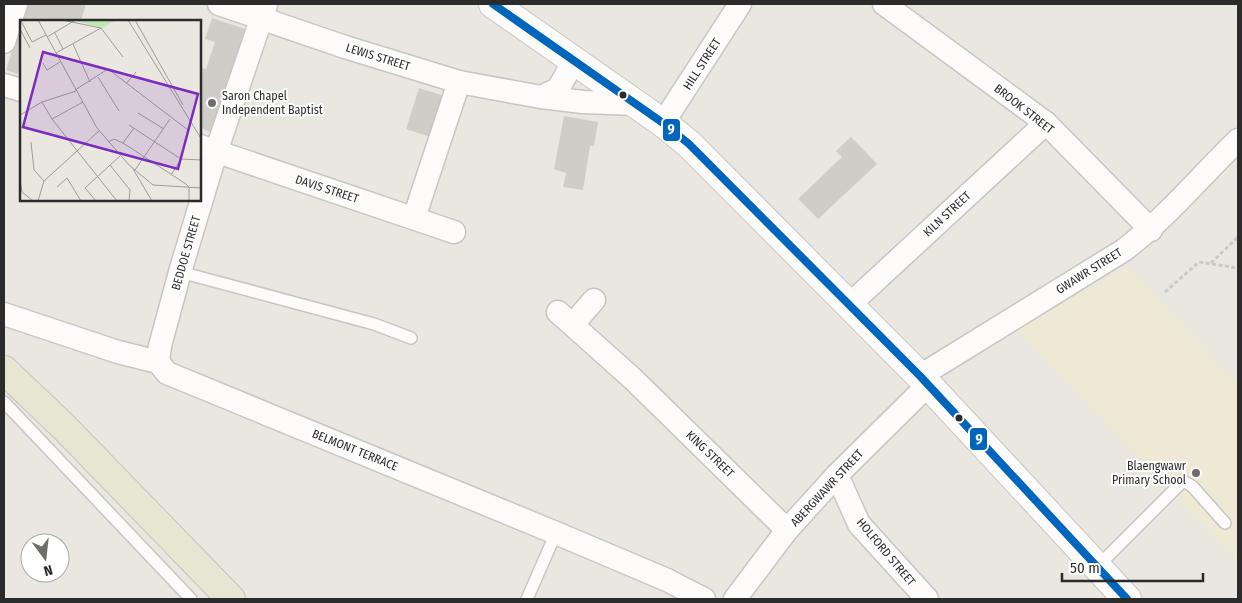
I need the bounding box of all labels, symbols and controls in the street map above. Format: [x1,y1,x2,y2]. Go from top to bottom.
inset map [20,20,201,201]
street label: HILL STREET [680,35,724,92]
street label: LEWIS STREET [344,41,412,74]
street label: BROOK STREET [991,81,1057,137]
place label: Saron Chapel Independent Baptist [222,89,323,117]
unlabelled marker [618,90,628,100]
marker: Saron Chapel Independent Baptist [206,97,218,109]
line badge: 9 [662,118,681,142]
text: 9 [667,121,675,138]
street label: DAVIS STREET [294,172,361,206]
street label: KILN STREET [920,188,974,239]
street label: BEDDOE STREET [169,214,203,292]
street label: GWAWR STREET [1053,245,1125,297]
unlabelled marker [954,413,964,423]
street label: BELMONT TERRACE [310,426,400,474]
line badge: 9 [969,427,988,451]
street label: KING STREET [683,428,737,481]
text: 9 [975,431,983,448]
street label: ABERGWAWR STREET [788,446,867,529]
place label: Blaengwawr Primary School [1112,459,1187,487]
marker: Blaengwawr Primary School [1190,467,1202,479]
street label: HOLFORD STREET [854,515,919,589]
north arrow [20,533,70,583]
scale bar [1062,550,1203,582]
text: 50 m [1070,559,1100,577]
text: N [42,561,54,579]

